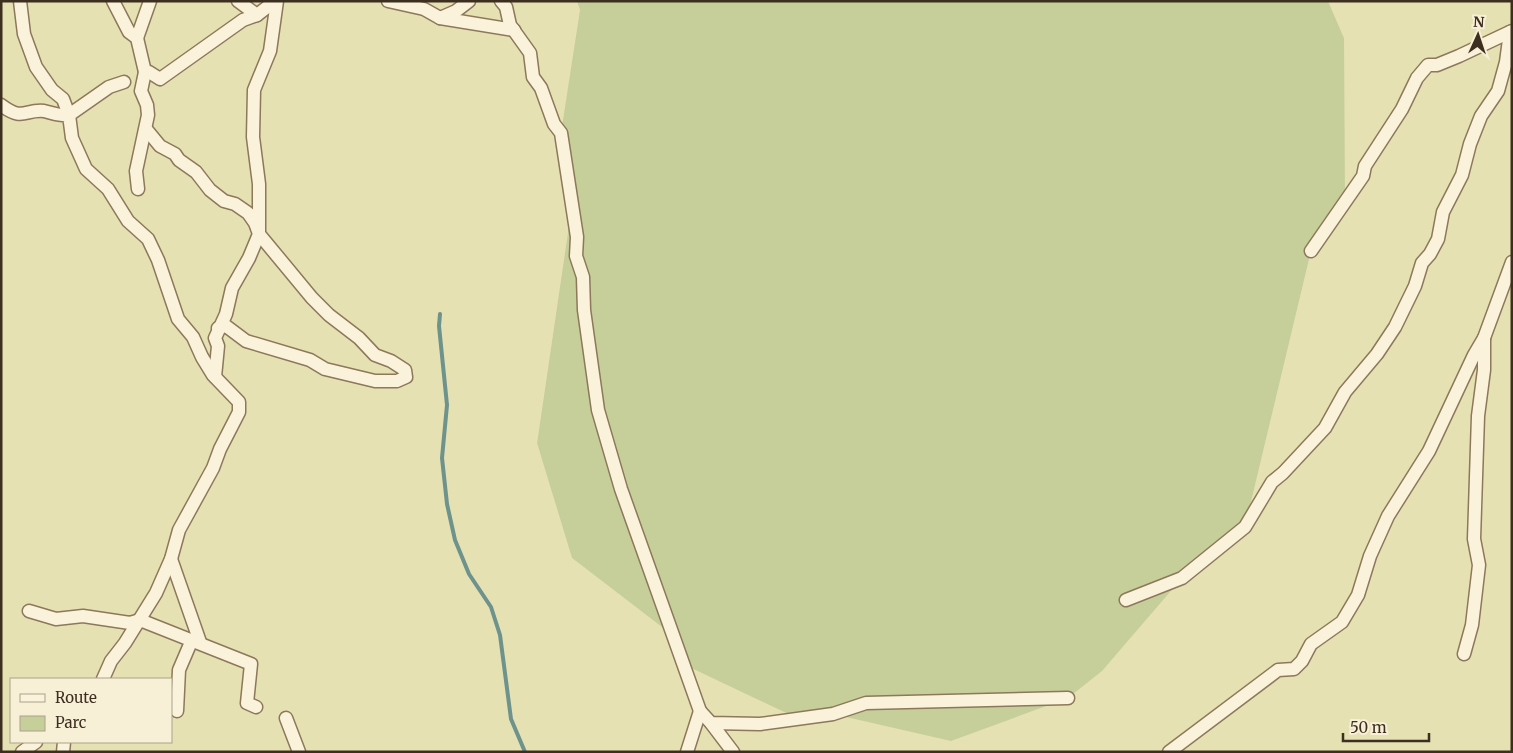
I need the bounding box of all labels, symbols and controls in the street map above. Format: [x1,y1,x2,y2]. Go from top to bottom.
north arrow [1453,10,1503,60]
text: N [1473,13,1485,31]
legend [10,678,172,743]
text: Route [55,688,97,707]
scale bar [1343,710,1429,742]
text: Parc [55,713,87,732]
text: 50 m [1350,718,1387,737]

